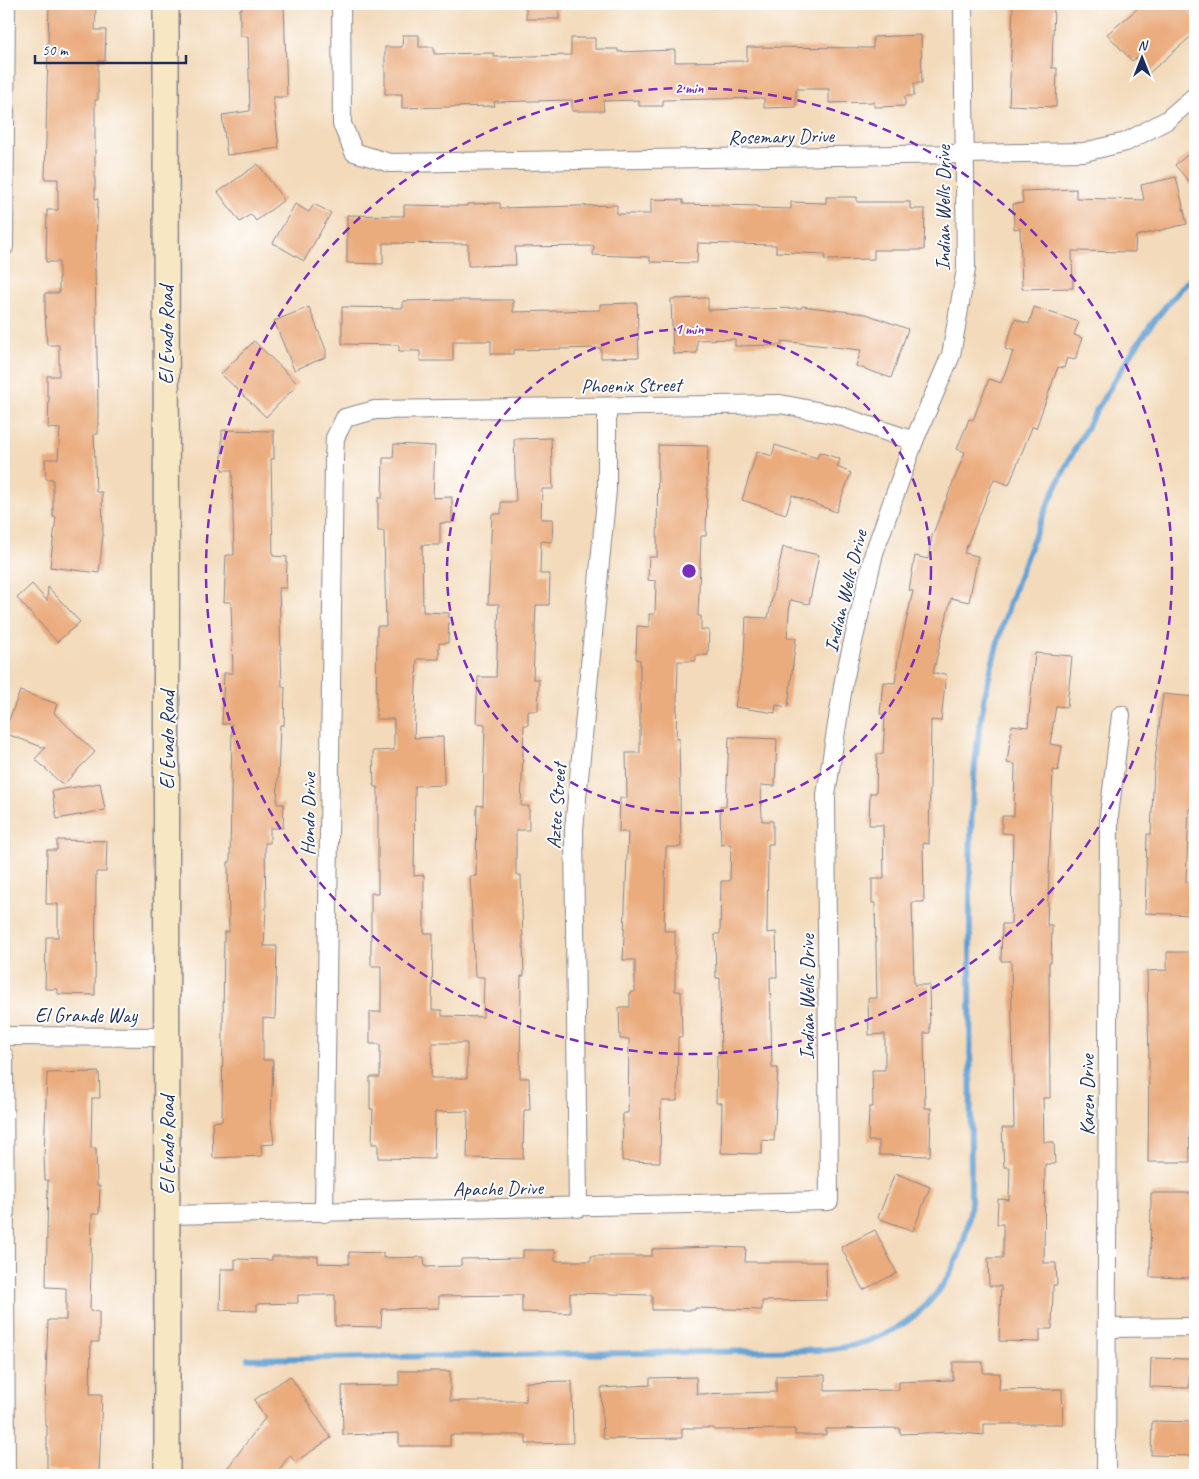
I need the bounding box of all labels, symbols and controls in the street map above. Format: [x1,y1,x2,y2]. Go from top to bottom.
scale bar [35,32,186,64]
north arrow [1116,32,1166,82]
text: N [1138,37,1149,54]
text: 50 m [42,41,69,60]
text: 2 min [675,79,704,98]
street label: Rosemary Drive [728,123,836,150]
street label: Indian Wells Drive [931,144,956,271]
street label: El Evado Road [154,282,179,384]
text: 1 min [675,320,704,339]
street label: Phoenix Street [581,372,685,399]
street label: Indian Wells Drive [818,526,873,655]
centre of rings [680,562,698,580]
street label: El Evado Road [155,687,180,789]
street label: Aztec Street [541,759,572,850]
street label: Hondo Drive [295,771,322,856]
street label: Indian Wells Drive [795,933,820,1060]
street label: El Grande Way [35,1003,138,1028]
street label: Karen Drive [1075,1053,1100,1136]
street label: El Evado Road [155,1092,180,1194]
street label: Apache Drive [453,1175,545,1202]

